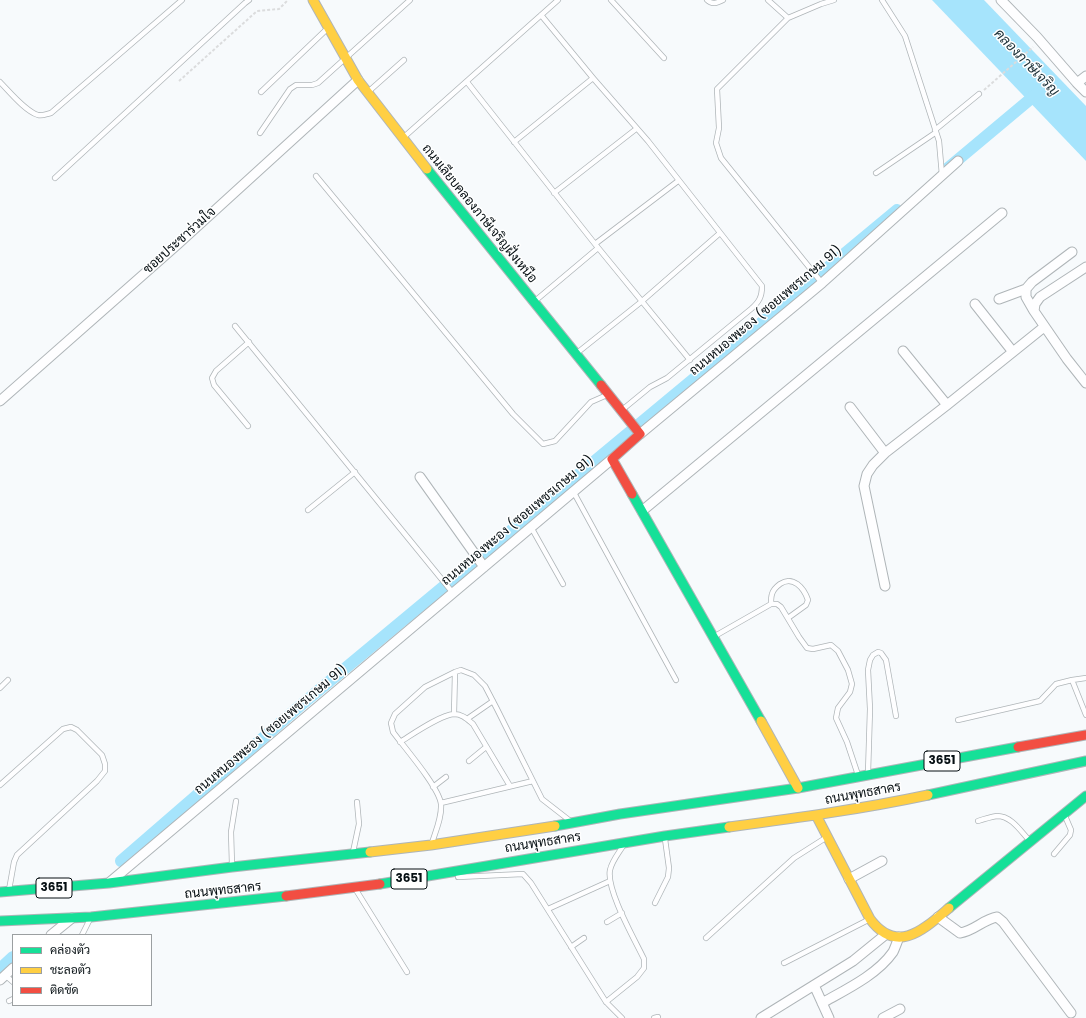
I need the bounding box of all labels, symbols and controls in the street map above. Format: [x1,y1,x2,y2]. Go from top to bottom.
water label: คลองภาษีเจริญ [990,26,1062,100]
street label: ถนนเลียบคลองภาษีเจริญฝั่งเหนือ [418,141,540,287]
street label: ซอยประชาร่วมใจ [141,204,219,278]
street label: ถนนหนองพะอง (ซอยเพชรเกษม 91) [687,243,845,379]
street label: ถนนหนองพะอง (ซอยเพชรเกษม 91) [439,453,597,589]
street label: ถนนหนองพะอง (ซอยเพชรเกษม 91) [192,662,350,798]
road number: 3651 [924,751,960,771]
street label: ถนนพุทธสาคร [824,780,902,808]
street label: ถนนพุทธสาคร [504,829,582,857]
road number: 3651 [391,869,427,889]
road number: 3651 [36,878,72,898]
street label: ถนนพุทธสาคร [184,879,262,903]
legend [12,934,152,1006]
text: คล่องตัว [50,941,90,958]
text: ชะลอตัว [50,961,91,978]
text: ติดขัด [50,981,79,998]

